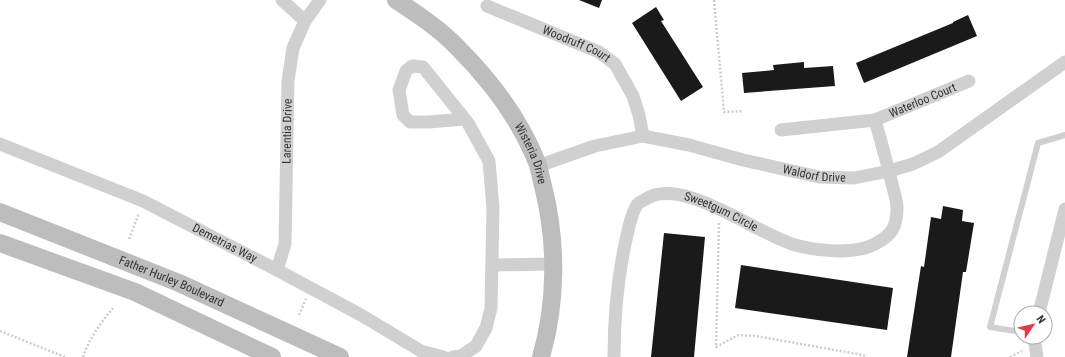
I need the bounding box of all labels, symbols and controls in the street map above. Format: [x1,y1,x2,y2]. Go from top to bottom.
street label: Woodruff Court [540,23,613,65]
street label: Waterloo Court [887,80,959,120]
street label: Larentia Drive [279,98,295,164]
street label: Wisteria Drive [512,120,549,186]
street label: Waldorf Drive [781,162,846,185]
street label: Sweetgum Circle [683,189,761,234]
street label: Demetrias Way [190,221,260,266]
street label: Father Hurley Boulevard [117,253,226,310]
north arrow [1013,305,1053,345]
text: N [1034,313,1048,326]

